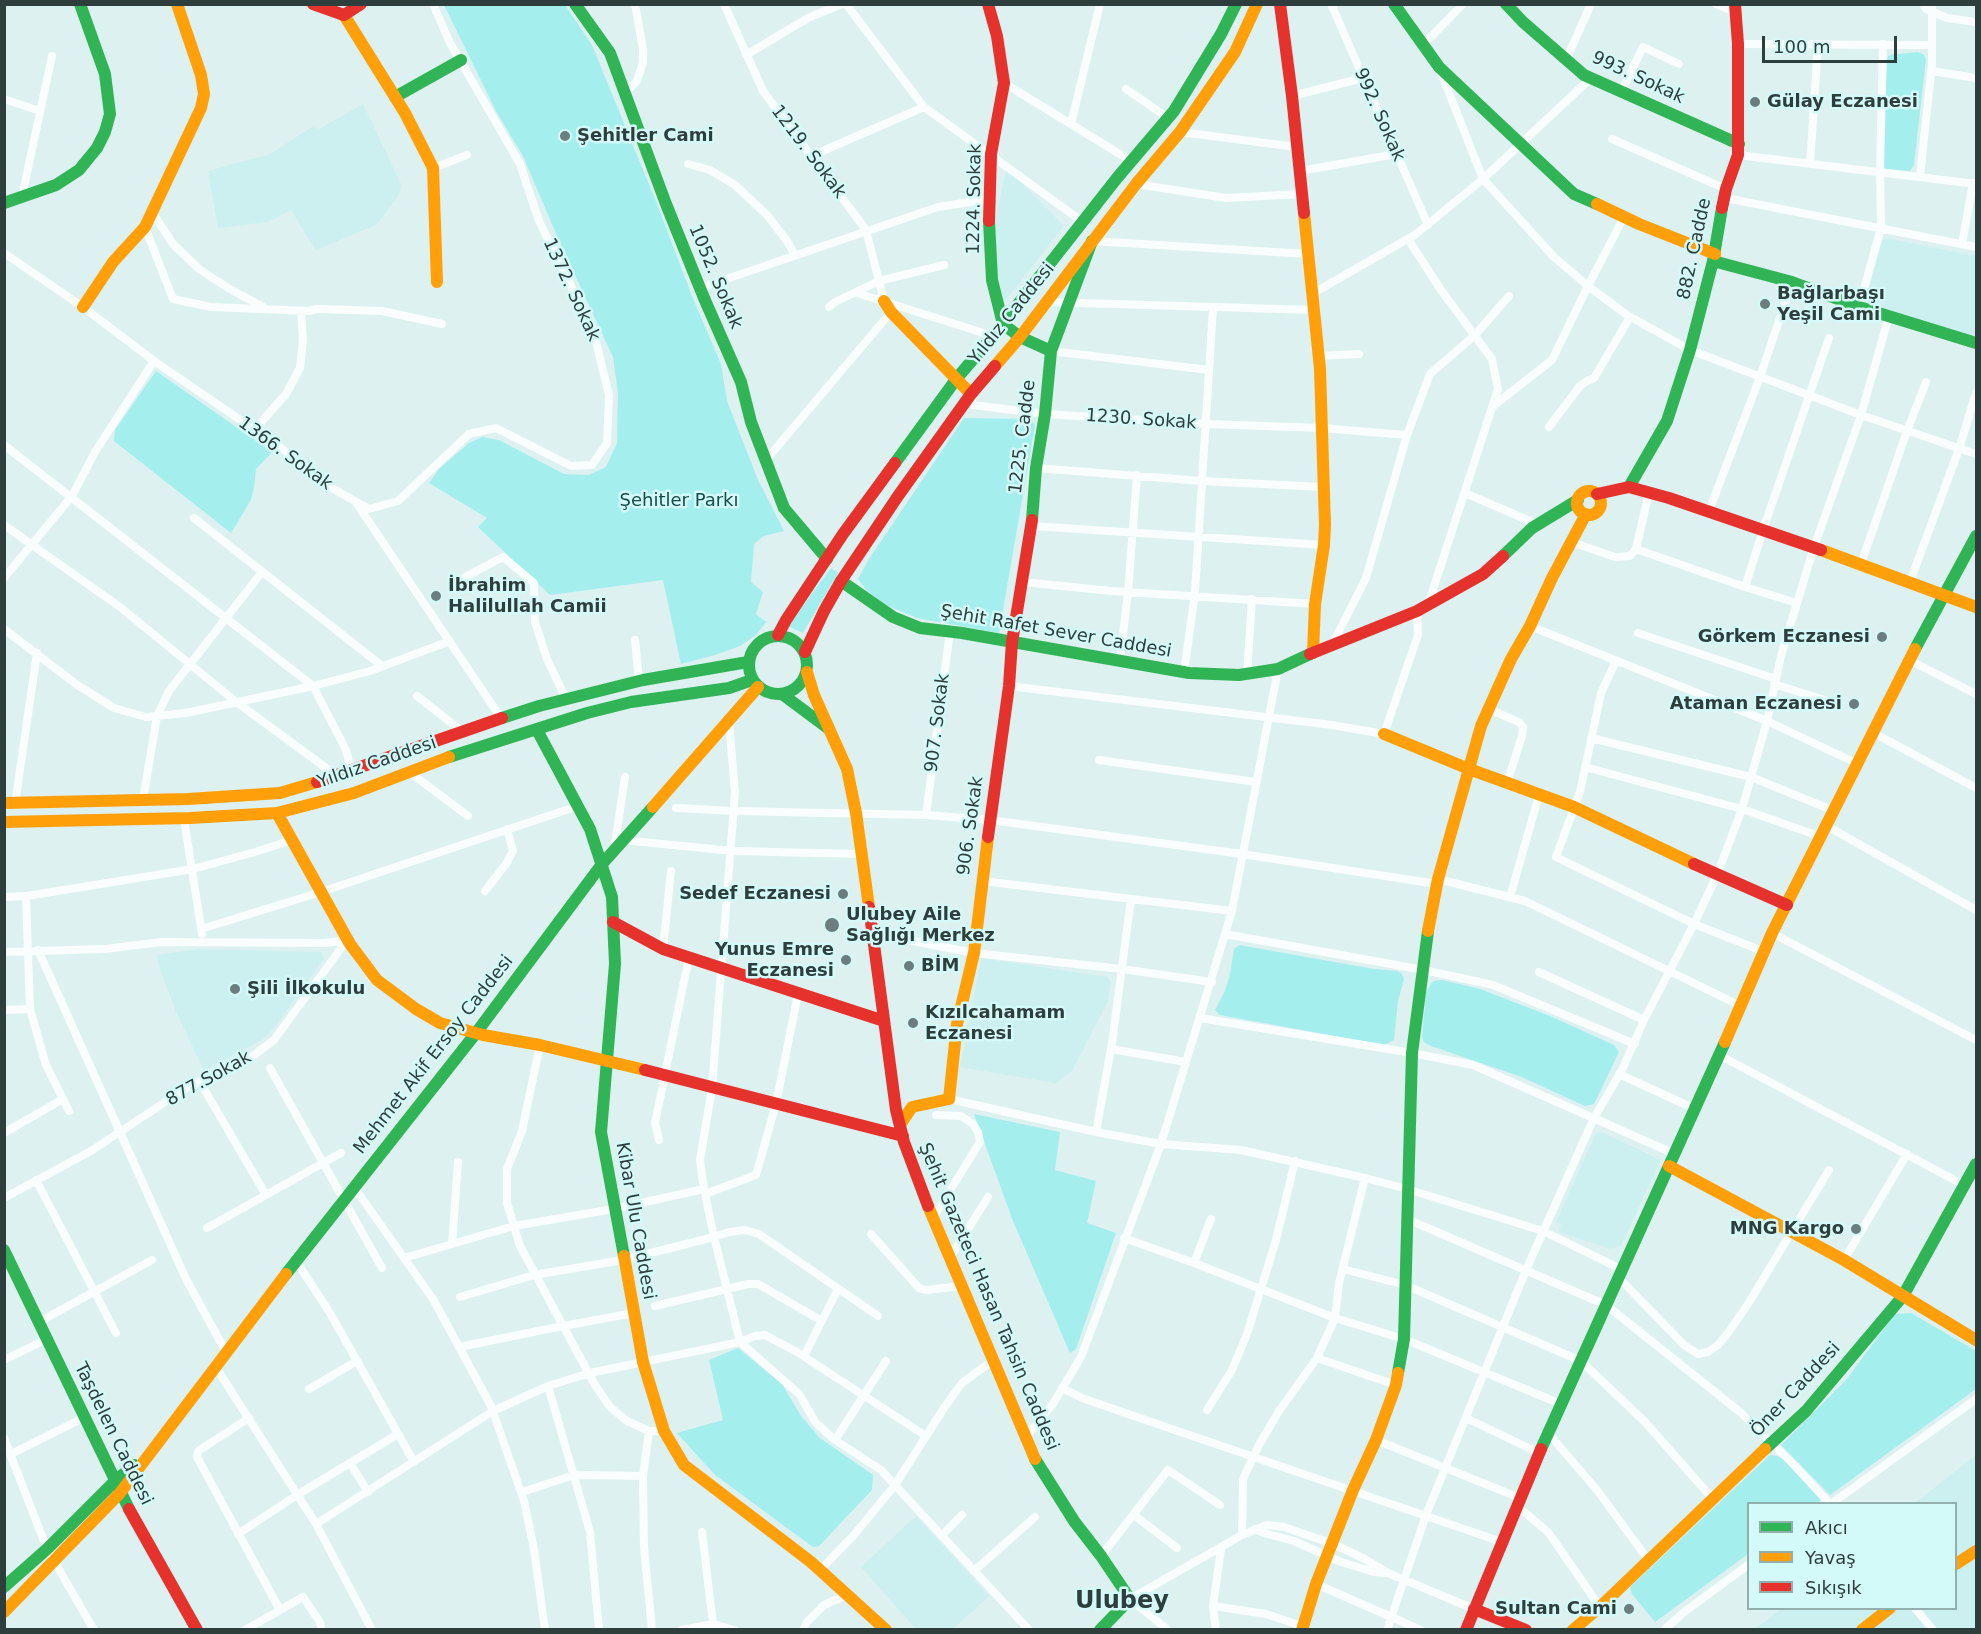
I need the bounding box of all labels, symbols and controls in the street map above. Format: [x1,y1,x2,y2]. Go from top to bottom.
scale bar [1765,24,1900,62]
text: 100 m [1773,36,1831,57]
street label: 993. Sokak [1588,47,1688,109]
street label: 992. Sokak [1349,65,1409,165]
place label: Gülay Eczanesi [1767,91,1918,113]
marker: Gülay Eczanesi [1748,95,1762,109]
street label: 1219. Sokak [766,101,850,203]
place label: Şehitler Cami [577,125,714,147]
marker: Şehitler Cami [558,129,572,143]
street label: 1224. Sokak [963,143,987,255]
street label: 882. Cadde [1674,196,1716,302]
street label: 1052. Sokak [683,222,747,332]
street label: 1372. Sokak [538,235,604,345]
street label: Yıldız Caddesi [964,259,1060,369]
place label: Bağlarbaşı Yeşil Cami [1777,283,1885,326]
marker: Bağlarbaşı Yeşil Cami [1758,297,1772,311]
street label: 1225. Cadde [1005,379,1041,495]
street label: 1230. Sokak [1085,405,1197,435]
street label: 1366. Sokak [234,413,336,495]
park label: Şehitler Parkı [619,490,739,512]
place label: İbrahim Halilullah Camii [448,575,607,618]
marker: İbrahim Halilullah Camii [429,589,443,603]
street label: Şehit Rafet Sever Caddesi [939,601,1173,663]
place label: Görkem Eczanesi [1698,626,1870,648]
marker: Görkem Eczanesi [1875,630,1889,644]
street label: 907. Sokak [921,672,955,774]
place label: Ataman Eczanesi [1670,693,1842,715]
marker: Ataman Eczanesi [1847,697,1861,711]
street label: Yıldız Caddesi [315,733,439,793]
street label: 906. Sokak [953,775,989,877]
place label: Sedef Eczanesi [679,883,831,905]
marker: Sedef Eczanesi [836,887,850,901]
place label: Ulubey Aile Sağlığı Merkez [846,904,995,946]
marker: Ulubey Aile Sağlığı Merkez [823,916,841,934]
place label: Yunus Emre Eczanesi [715,939,834,982]
street label: Mehmet Akif Ersoy Caddesi [350,951,518,1159]
marker: Yunus Emre Eczanesi [839,953,853,967]
place label: BİM [921,955,959,977]
marker: BİM [902,959,916,973]
place label: Şili İlkokulu [247,978,365,1000]
marker: Şili İlkokulu [228,982,242,996]
place label: Kızılcahamam Eczanesi [925,1002,1065,1044]
marker: Kızılcahamam Eczanesi [906,1016,920,1030]
street label: 877.Sokak [163,1047,255,1111]
street label: Şehit Gazeteci Hasan Tahsin Caddesi [913,1140,1063,1454]
street label: Kibar Ulu Caddesi [611,1141,659,1301]
place label: MNG Kargo [1730,1218,1844,1240]
marker: MNG Kargo [1849,1222,1863,1236]
street label: Öner Caddesi [1747,1338,1845,1442]
street label: Taşdelen Caddesi [69,1359,157,1509]
legend [1747,1502,1957,1610]
text: Akıcı [1805,1517,1848,1538]
text: Yavaş [1805,1547,1856,1568]
text: Sıkışık [1805,1577,1862,1598]
district label: Ulubey [1075,1588,1169,1616]
place label: Sultan Cami [1495,1598,1617,1620]
marker: Sultan Cami [1622,1602,1636,1616]

